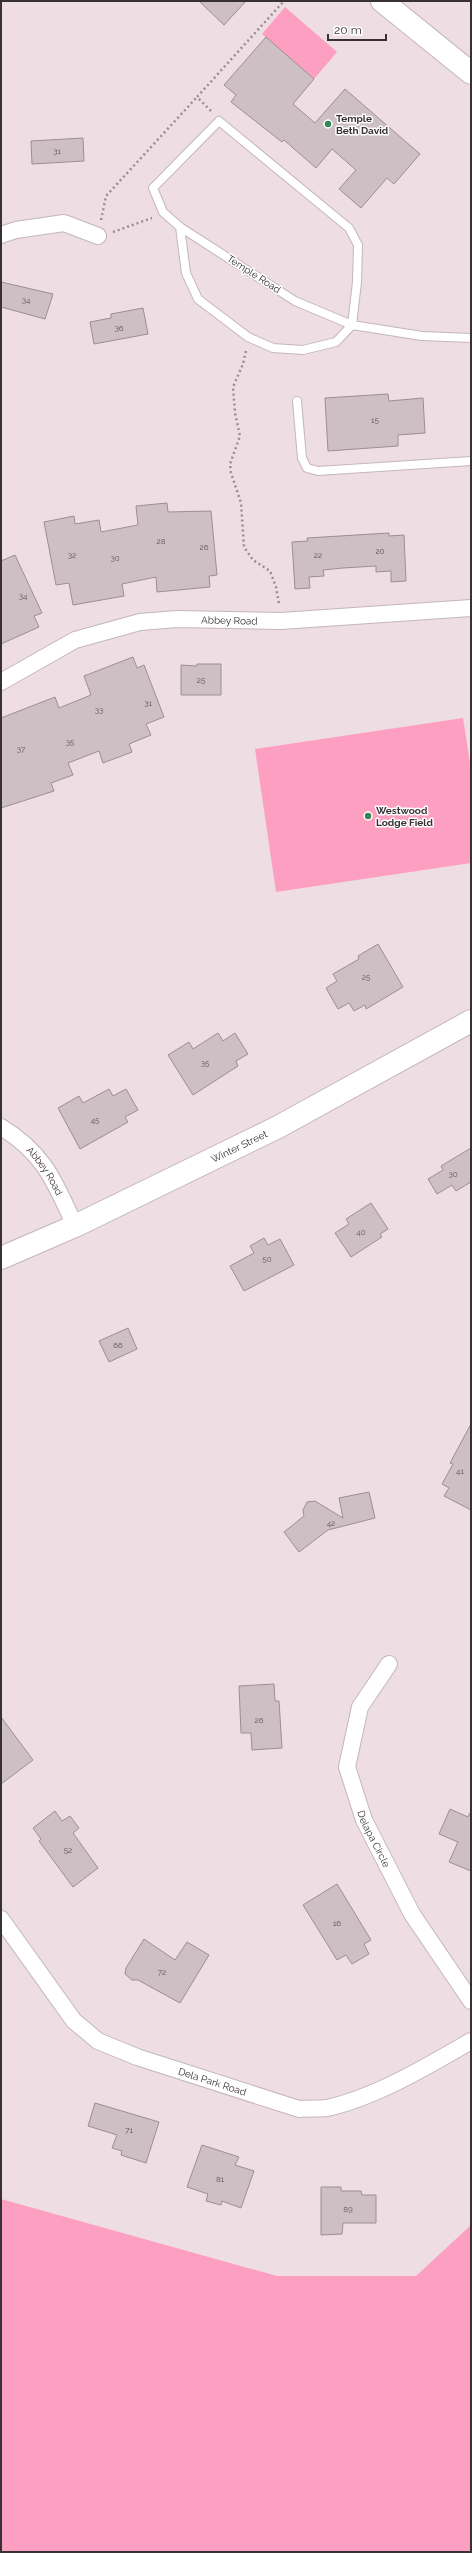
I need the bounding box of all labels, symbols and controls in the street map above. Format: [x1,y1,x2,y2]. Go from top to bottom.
scale bar [328,16,386,42]
text: 20 m [334,23,362,37]
place label: Temple Beth David [336,113,389,136]
marker: Temple Beth David [323,119,333,129]
house number: 31 [53,146,61,156]
street label: Temple Road [225,253,283,295]
house number: 34 [22,295,31,305]
house number: 36 [114,323,124,333]
house number: 15 [371,415,380,425]
house number: 28 [157,536,166,546]
house number: 26 [200,542,209,552]
house number: 20 [375,546,385,556]
house number: 32 [68,550,76,560]
house number: 22 [314,550,322,560]
house number: 30 [110,553,120,563]
house number: 34 [19,591,28,601]
street label: Abbey Road [201,614,258,626]
house number: 25 [197,675,206,685]
house number: 31 [144,698,152,708]
house number: 33 [95,705,103,715]
house number: 35 [66,737,75,747]
house number: 37 [17,744,26,754]
place label: Westwood Lodge Field [376,805,433,828]
marker: Westwood Lodge Field [363,811,373,821]
house number: 25 [362,972,371,982]
house number: 35 [201,1058,210,1068]
house number: 45 [91,1115,100,1125]
street label: Winter Street [209,1127,269,1164]
street label: Abbey Road [25,1144,65,1197]
house number: 30 [448,1169,458,1179]
house number: 40 [356,1227,366,1237]
house number: 50 [262,1254,272,1264]
house number: 66 [113,1340,123,1350]
house number: 41 [456,1466,464,1476]
house number: 42 [327,1518,335,1528]
house number: 26 [255,1715,264,1725]
street label: Delapa Circle [356,1809,393,1869]
house number: 52 [64,1845,72,1855]
house number: 16 [333,1918,341,1928]
house number: 72 [158,1967,166,1977]
street label: Dela Park Road [177,2065,248,2097]
house number: 71 [125,2125,133,2135]
house number: 81 [216,2174,225,2184]
house number: 89 [343,2204,353,2214]

